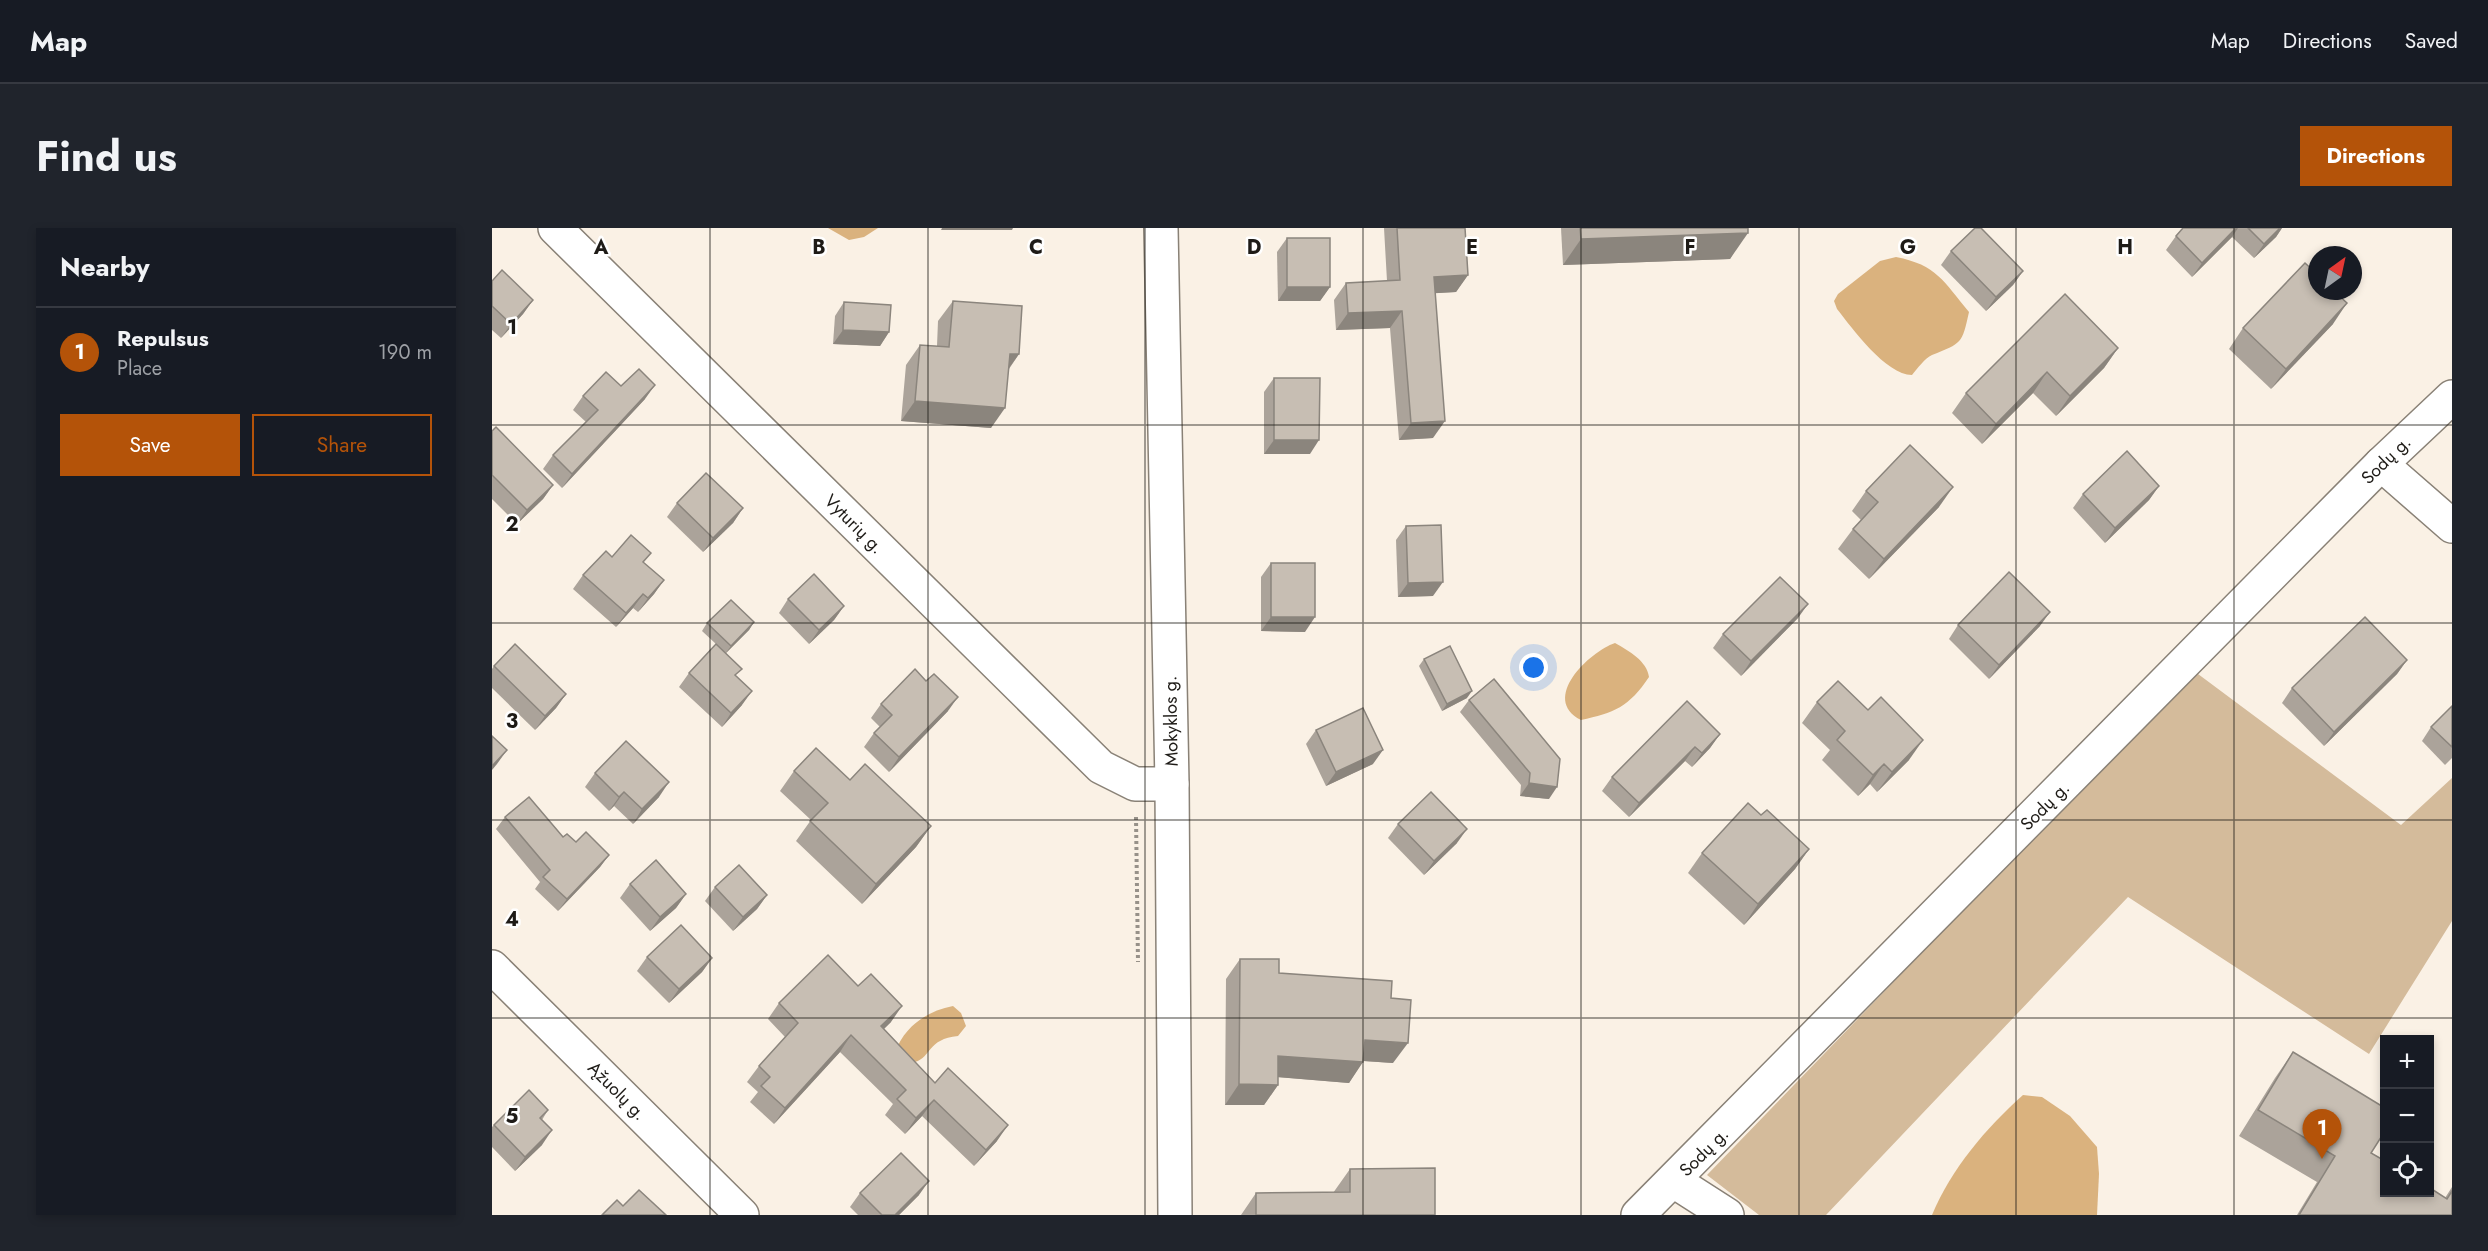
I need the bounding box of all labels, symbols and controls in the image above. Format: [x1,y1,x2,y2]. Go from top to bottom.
text: Map [30,21,87,62]
text: Map [2211,26,2250,56]
text: Directions [2283,26,2372,56]
text: Saved [2405,26,2458,56]
text: Find us [36,126,177,187]
button: Directions [2300,126,2452,186]
text: A [593,233,609,262]
text: B [812,233,826,262]
text: C [1029,233,1043,262]
text: D [1247,233,1261,262]
text: E [1466,233,1478,262]
text: F [1684,233,1696,262]
text: G [1900,233,1916,262]
text: H [2117,233,2133,262]
north arrow [2308,246,2362,300]
text: Nearby [60,248,149,286]
text: 1 [507,313,517,342]
text: Repulsus [117,322,209,354]
text: 1 [74,338,85,367]
text: 190 m [378,338,432,367]
text: Place [117,354,162,383]
button: Save [60,414,240,476]
button: Share [252,414,432,476]
street label: Sodų g. [2355,430,2417,490]
street label: Vyturių g. [818,488,890,560]
text: 2 [505,510,519,539]
your location [1519,653,1548,682]
street label: Mokyklos g. [1157,675,1185,767]
text: 3 [506,707,518,736]
street label: Sodų g. [2014,775,2076,837]
text: 4 [505,905,519,934]
map controls [2380,1035,2434,1197]
button: + [2380,1035,2434,1089]
street label: Ąžuolų g. [582,1056,652,1126]
button: − [2380,1089,2434,1143]
text: 5 [506,1102,519,1131]
pin: 1 [2302,1110,2342,1159]
street label: Sodų g. [1673,1121,1735,1183]
button: locate [2380,1143,2434,1197]

